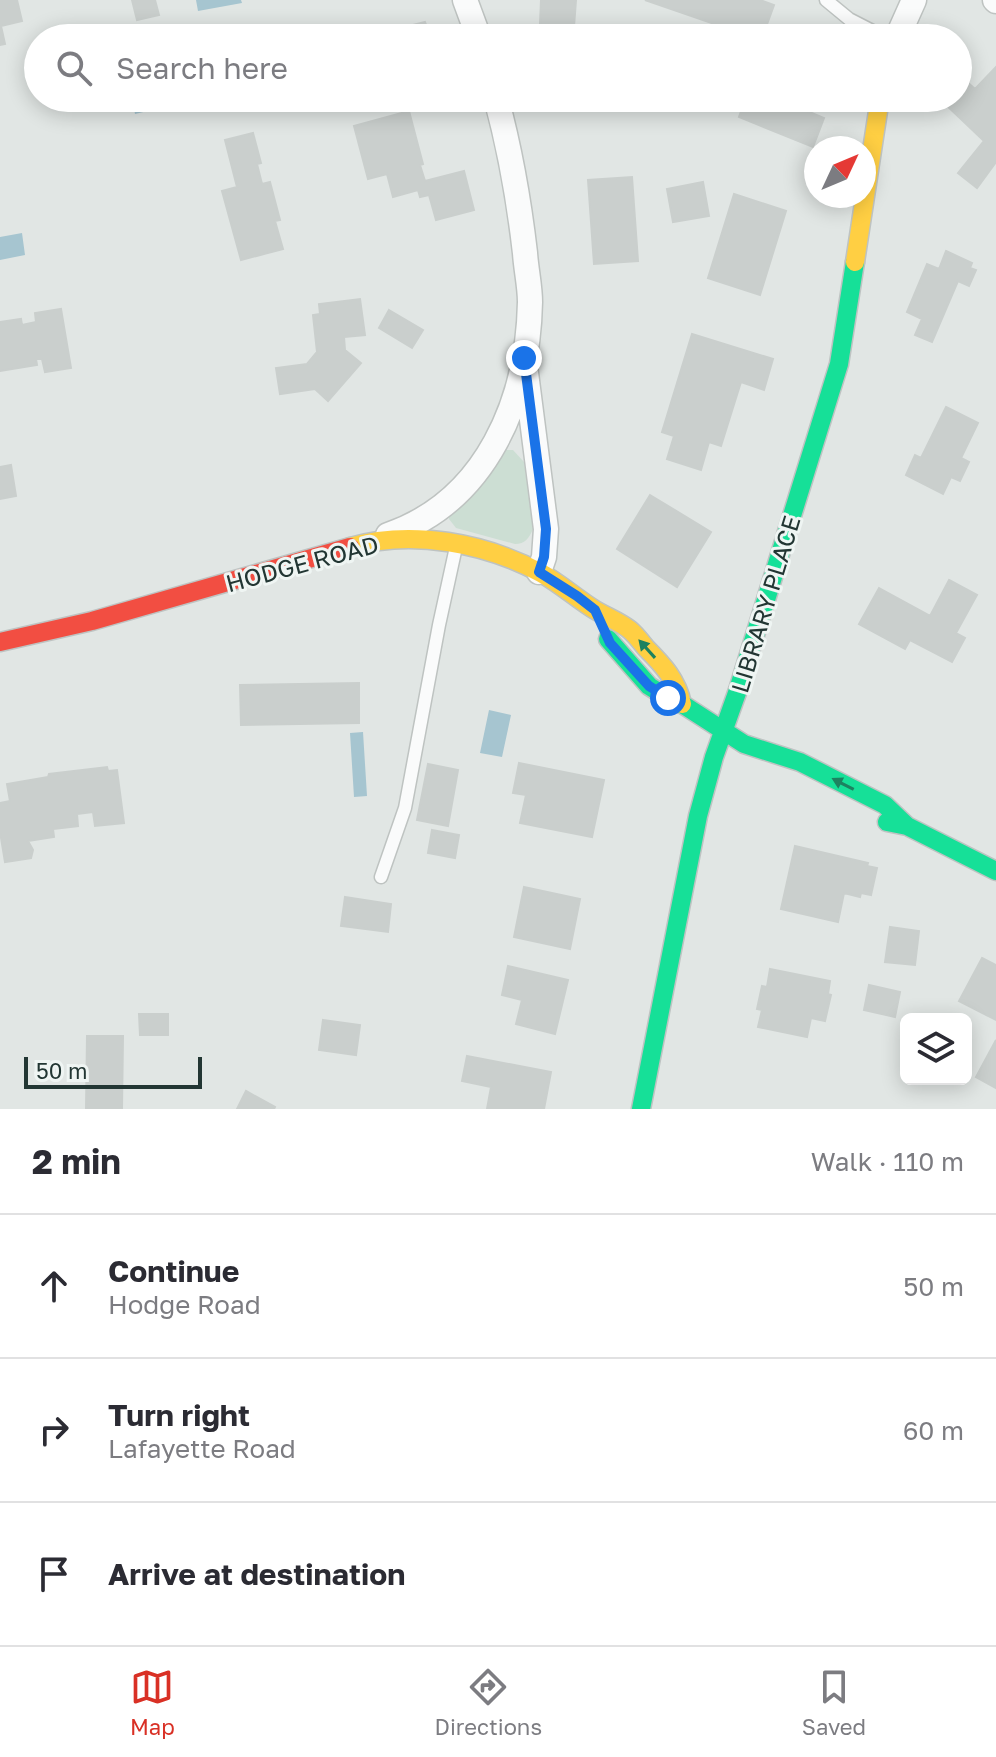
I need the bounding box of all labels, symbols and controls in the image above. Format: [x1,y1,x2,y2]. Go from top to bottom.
search box [24,24,972,112]
icon: search [52,46,96,90]
text: Search here [116,50,288,86]
north arrow [804,136,876,208]
route end [506,340,542,376]
street label: LIBRARY PLACE [724,512,806,696]
street label: HODGE ROAD [222,529,382,597]
one-way arrow [639,640,657,659]
route start [650,680,686,716]
one-way arrow [831,777,854,790]
map controls [900,1013,972,1085]
button: layers [900,1013,972,1085]
scale bar [24,1053,202,1089]
text: 50 m [36,1057,87,1084]
text: 2 min [32,1141,121,1181]
text: Walk · 110 m [811,1146,964,1177]
text: Continue [108,1253,239,1289]
icon: ahead [32,1264,76,1308]
text: 50 m [903,1271,964,1302]
text: Hodge Road [108,1289,261,1320]
text: Turn right [108,1397,250,1433]
icon: right [32,1408,76,1452]
text: 60 m [903,1415,964,1446]
text: Lafayette Road [108,1433,296,1464]
icon: arrive [32,1552,76,1596]
text: Arrive at destination [108,1556,405,1592]
tab: Map [130,1665,175,1740]
tab: Directions [435,1665,542,1740]
tab: Saved [802,1665,866,1740]

